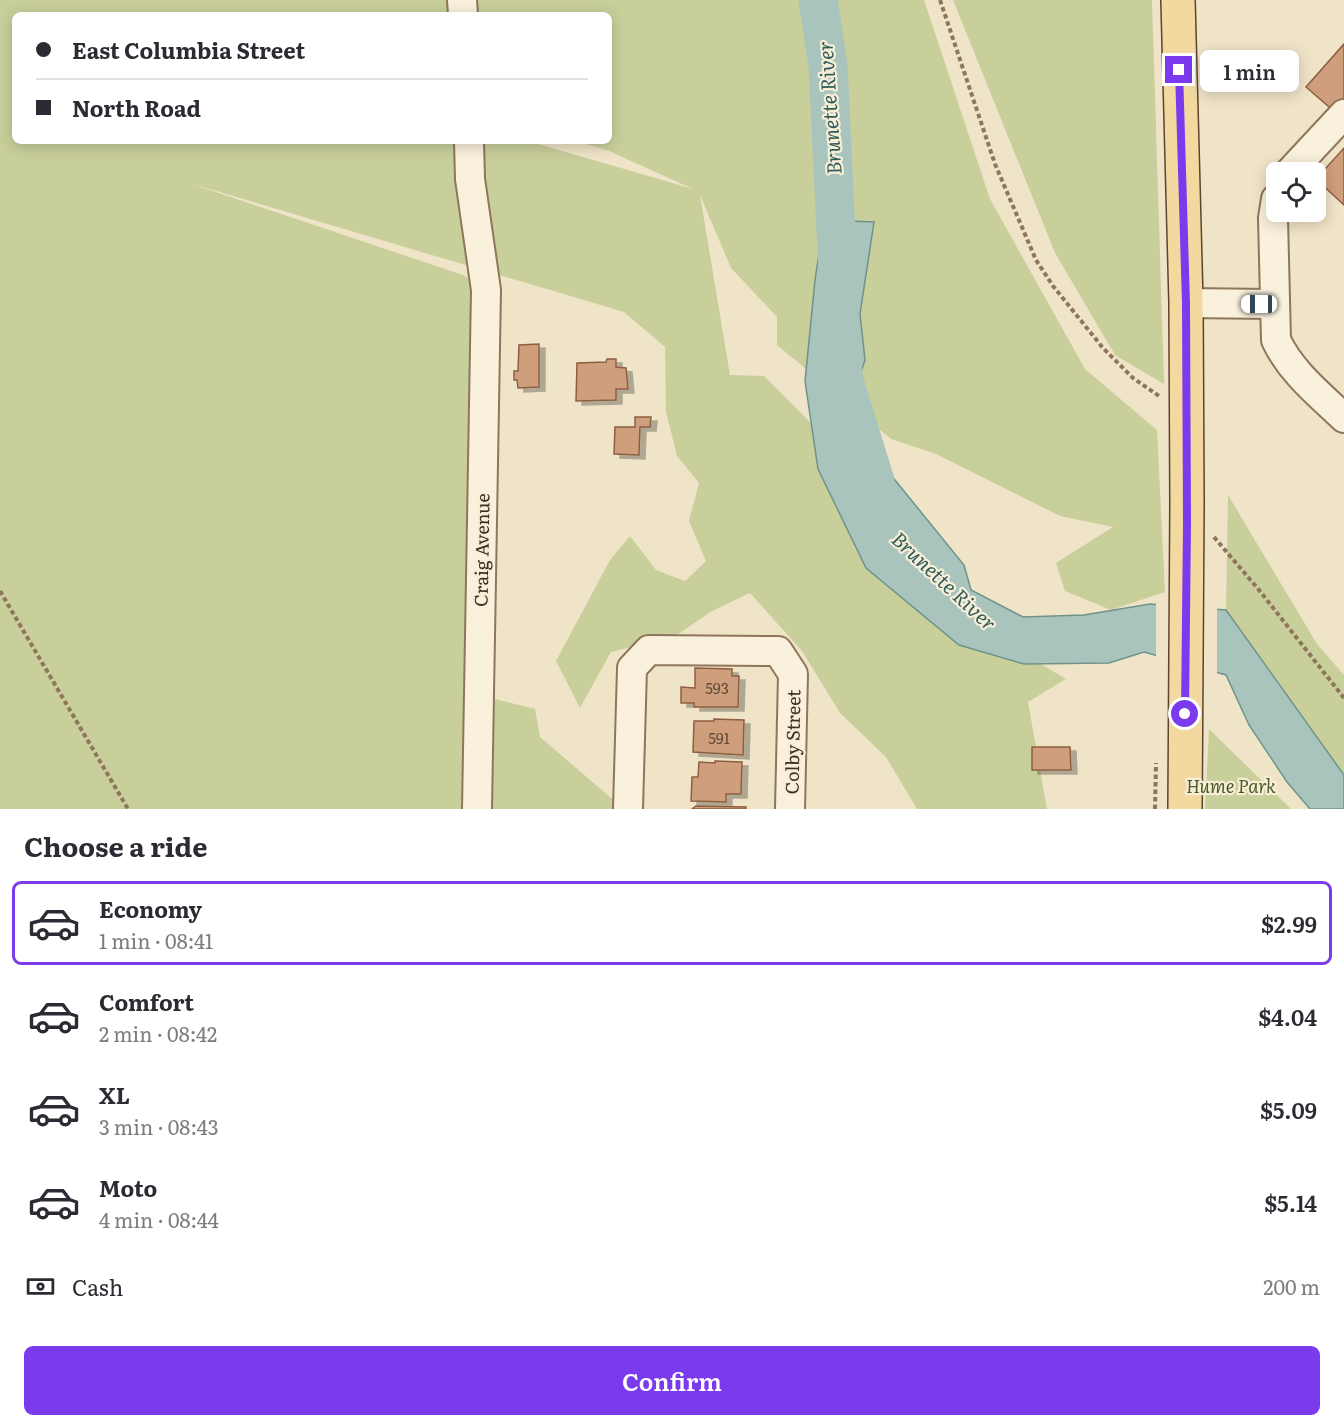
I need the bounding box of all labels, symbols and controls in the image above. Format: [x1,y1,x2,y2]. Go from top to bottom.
text: East Columbia Street [72,33,305,66]
water label: Brunette River [808,40,848,176]
callout: 1 min [1200,49,1299,91]
route end [1165,56,1192,83]
text: 1 min [1223,56,1276,86]
text: North Road [72,91,201,124]
map controls [1266,162,1326,222]
button: locate [1266,162,1326,222]
car [1241,295,1277,313]
street label: Craig Avenue [467,493,495,607]
water label: Brunette River [886,523,1004,637]
house number: 593 [705,676,729,699]
street label: Colby Street [778,689,806,795]
route start [1171,700,1198,727]
house number: 591 [708,726,730,749]
park label: Hume Park [1186,772,1276,799]
text: Choose a ride [24,825,207,865]
text: Economy [99,892,202,925]
icon: car [27,896,81,950]
text: $2.99 [1261,907,1317,940]
text: 1 min · 08:41 [99,925,213,955]
text: Comfort [99,985,194,1018]
icon: car [27,989,81,1043]
text: $4.04 [1258,1000,1317,1033]
text: 2 min · 08:42 [99,1018,217,1048]
text: XL [99,1078,130,1111]
icon: car [27,1082,81,1136]
text: $5.09 [1260,1093,1317,1126]
text: 3 min · 08:43 [99,1111,219,1141]
text: Moto [99,1171,157,1204]
icon: car [27,1175,81,1229]
text: $5.14 [1264,1186,1317,1219]
text: 4 min · 08:44 [99,1204,219,1234]
icon: cash [24,1270,57,1303]
text: Cash [72,1270,123,1303]
text: 200 m [1263,1271,1320,1301]
button: Confirm [24,1346,1320,1415]

